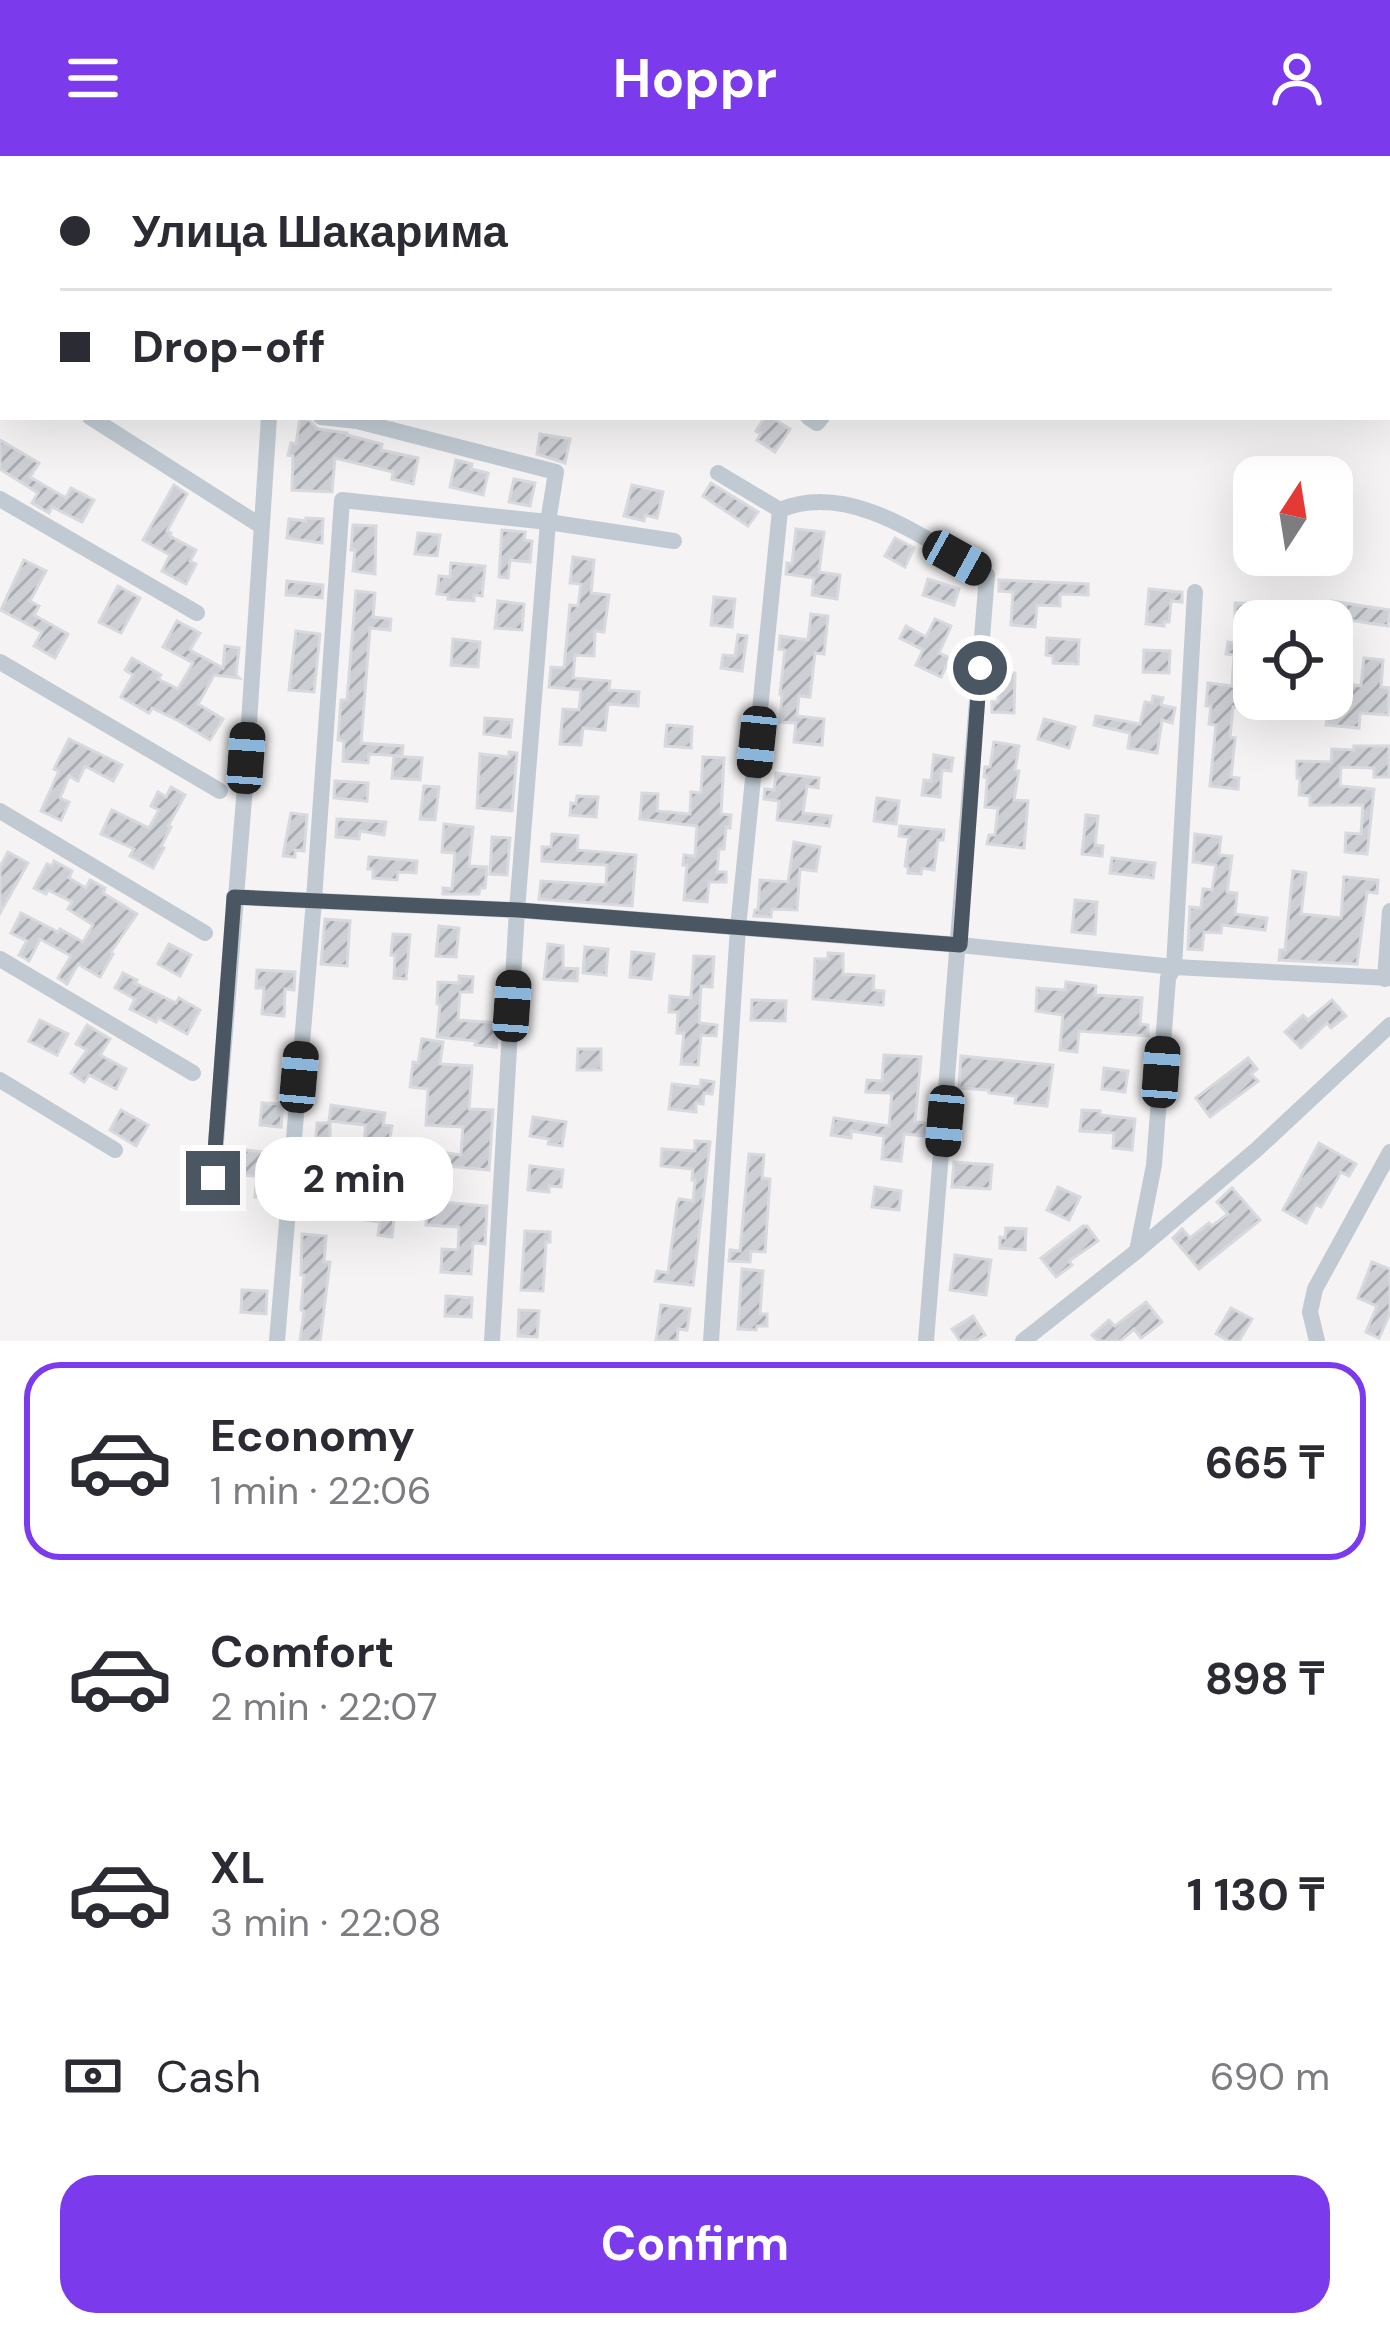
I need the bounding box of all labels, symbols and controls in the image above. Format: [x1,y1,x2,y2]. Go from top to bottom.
text: Hoppr [613,43,777,114]
icon: menu [60,45,126,111]
icon: person [1264,45,1330,111]
text: Улица Шакарима [132,202,508,261]
text: Drop-off [132,317,326,376]
north arrow [1233,456,1353,576]
map controls [1233,456,1353,720]
car [917,525,997,591]
button: locate [1233,600,1353,720]
route start [953,641,1007,695]
car [735,704,779,780]
car [226,721,266,795]
car [492,969,532,1043]
car [1141,1035,1181,1109]
car [278,1040,320,1114]
car [924,1084,966,1158]
callout: 2 min [255,1136,453,1220]
route end [186,1151,240,1205]
text: 2 min [302,1153,406,1204]
text: Economy [210,1406,415,1465]
icon: car [66,1407,174,1515]
text: 665 ₸ [1205,1433,1324,1492]
text: 1 min · 22:06 [210,1465,431,1516]
text: Comfort [210,1622,394,1681]
icon: car [66,1623,174,1731]
text: 898 ₸ [1205,1649,1324,1708]
text: 2 min · 22:07 [210,1681,438,1732]
text: XL [210,1838,265,1897]
icon: car [66,1839,174,1947]
text: 1 130 ₸ [1187,1865,1324,1924]
text: 3 min · 22:08 [210,1897,442,1948]
icon: cash [60,2043,126,2109]
text: Cash [156,2047,261,2106]
text: 690 m [1210,2051,1330,2102]
button: Confirm [60,2175,1330,2313]

